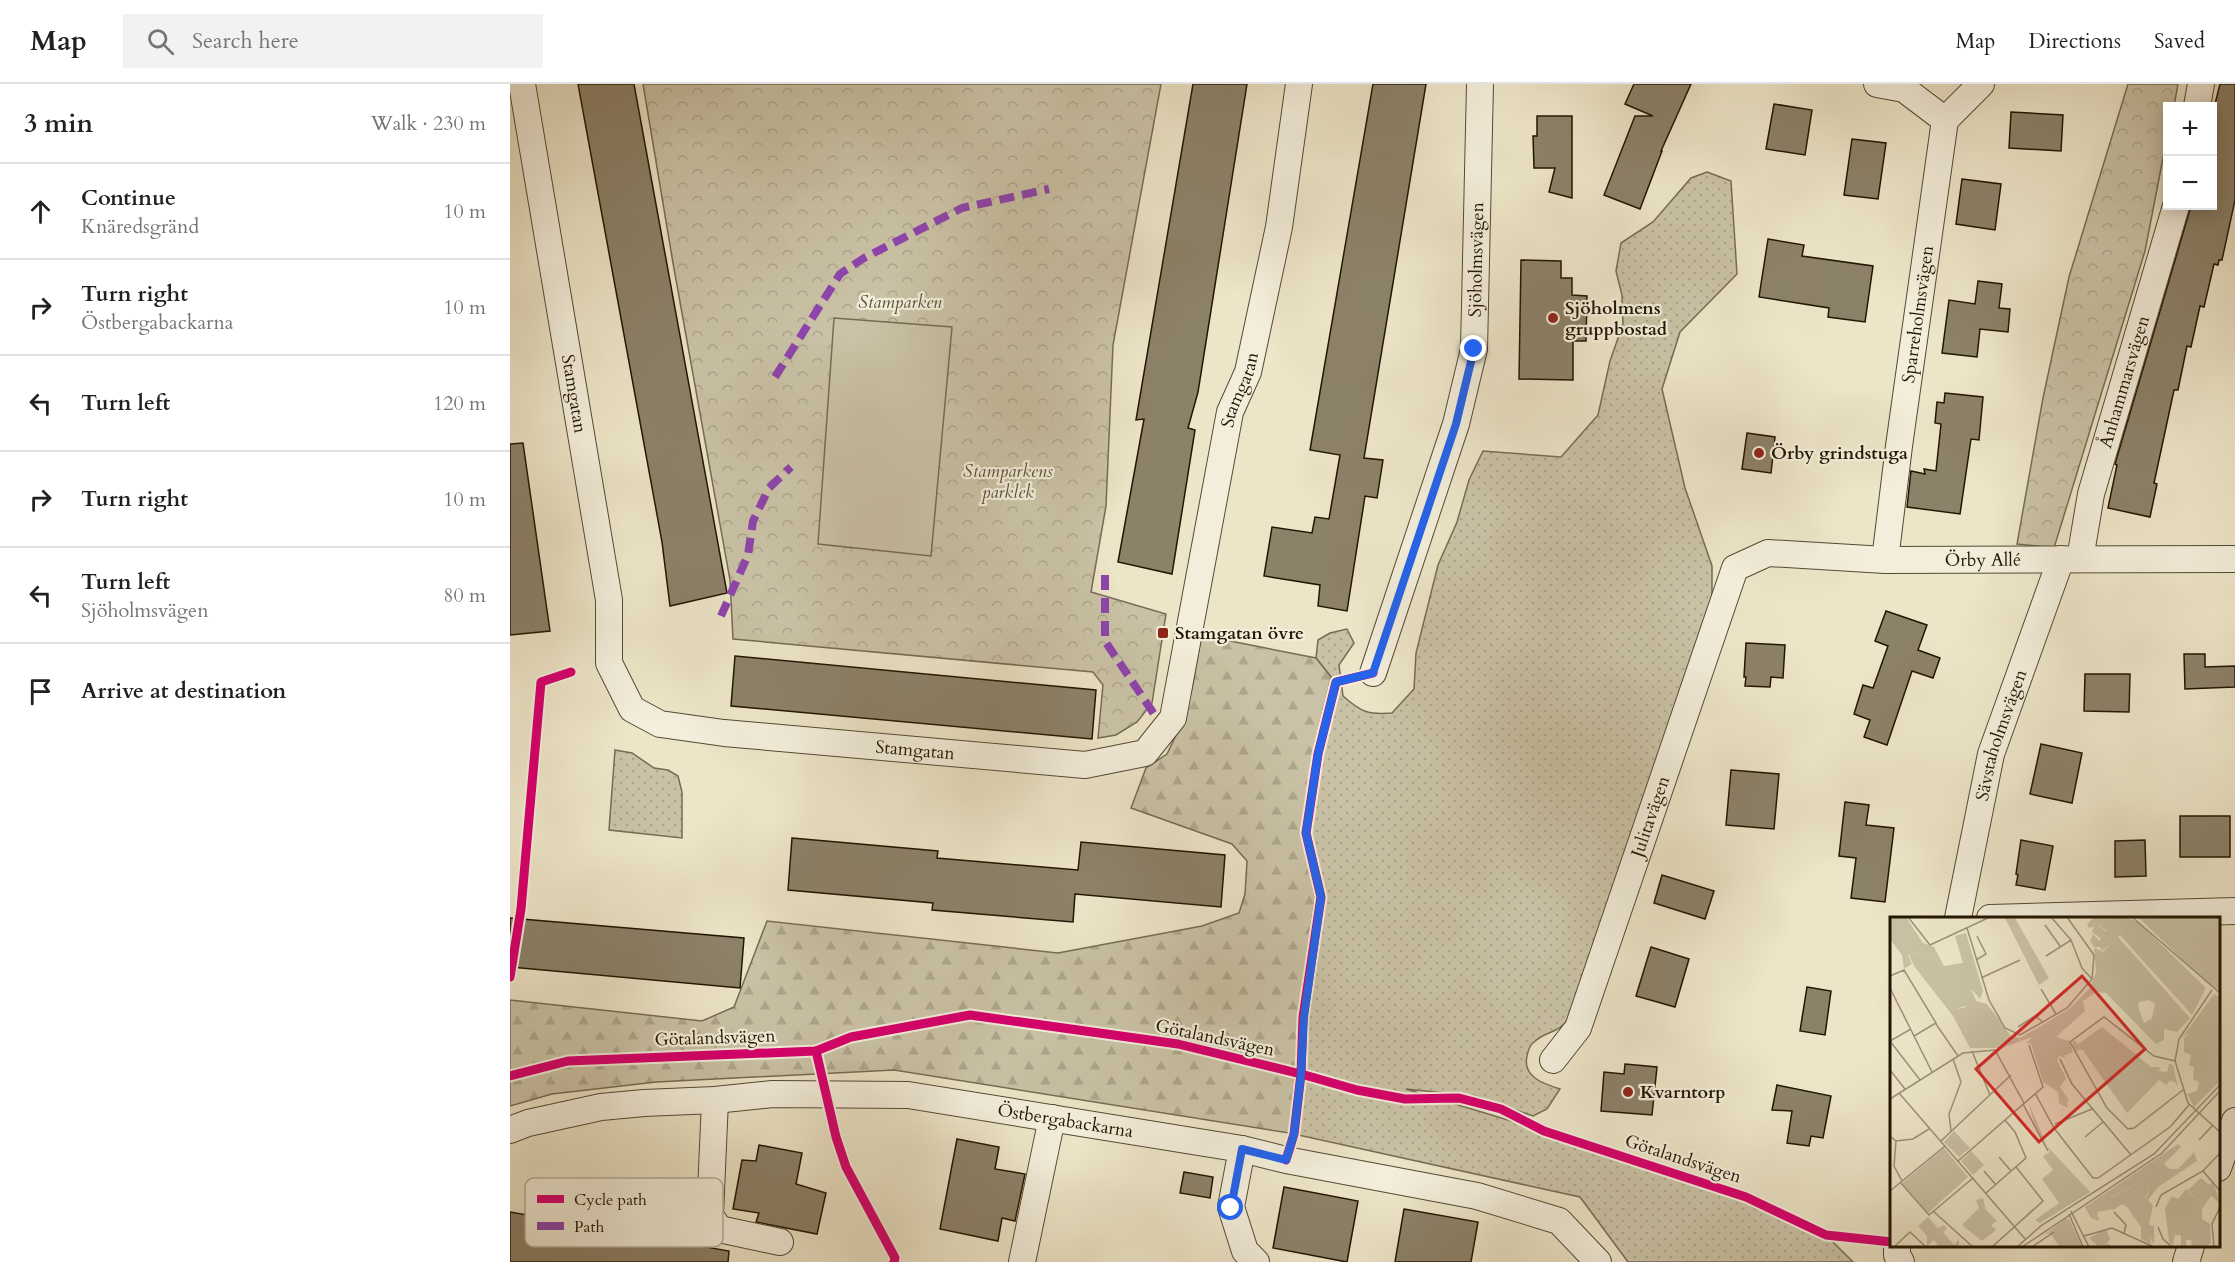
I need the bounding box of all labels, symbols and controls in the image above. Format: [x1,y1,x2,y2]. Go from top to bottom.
search box [123,14,543,68]
text: Map [30,22,87,60]
icon: search [144,25,177,58]
text: Search here [192,26,299,56]
text: Map [1955,27,1995,56]
text: Directions [2028,27,2121,56]
text: Saved [2154,27,2205,56]
map controls [2163,102,2217,210]
button: + [2163,102,2217,156]
text: 3 min [24,106,93,141]
text: Walk · 230 m [371,110,486,137]
button: − [2163,156,2217,210]
text: Continue [81,183,176,213]
icon: ahead [24,195,57,228]
text: 10 m [443,198,486,225]
street label: Sjöholmsvägen [1462,201,1490,317]
text: Knäredsgränd [81,213,199,240]
street label: Sparreholmsvägen [1896,243,1940,385]
text: Turn right [81,279,188,309]
park label: Stamparken [858,290,942,315]
icon: right [24,291,57,324]
text: 10 m [443,294,486,321]
place label: Sjöholmens gruppbostad [1565,296,1668,342]
text: Östbergabackarna [81,309,233,336]
marker: Sjöholmens gruppbostad [1546,311,1560,325]
street label: Ånhammarsvägen [2093,312,2156,451]
route end [1460,335,1486,361]
street label: Stamgatan [1215,349,1265,429]
street label: Stamgatan [555,352,593,436]
icon: left [24,387,57,420]
text: Turn left [81,388,170,418]
text: 120 m [433,390,486,417]
place label: Örby grindstuga [1771,441,1908,466]
marker: Örby grindstuga [1752,446,1766,460]
park label: Stamparkens parklek [963,459,1053,505]
icon: right [24,483,57,516]
text: Turn right [81,484,188,514]
text: 10 m [443,486,486,513]
street label: Örby Allé [1945,547,2021,572]
text: Turn left [81,567,170,597]
icon: left [24,579,57,612]
text: 80 m [443,582,486,609]
text: Sjöholmsvägen [81,597,209,624]
place label: Stamgatan övre [1175,621,1304,646]
marker: Stamgatan övre [1156,626,1170,640]
street label: Sävstaholmsvägen [1969,665,2033,803]
icon: arrive [24,675,57,708]
text: Arrive at destination [81,676,286,706]
street label: Stamgatan [875,734,957,766]
street label: Julitavägen [1624,772,1676,864]
inset map [1890,917,2220,1247]
street label: Götalandsvägen [1153,1013,1278,1063]
street label: Götalandsvägen [654,1023,777,1053]
place label: Kvarntorp [1640,1080,1725,1105]
marker: Kvarntorp [1621,1085,1635,1099]
street label: Östbergabackarna [996,1097,1135,1144]
street label: Götalandsvägen [1622,1128,1745,1190]
legend [525,1178,723,1247]
text: Cycle path [574,1189,647,1211]
route start [1217,1194,1243,1220]
text: Path [574,1216,604,1238]

